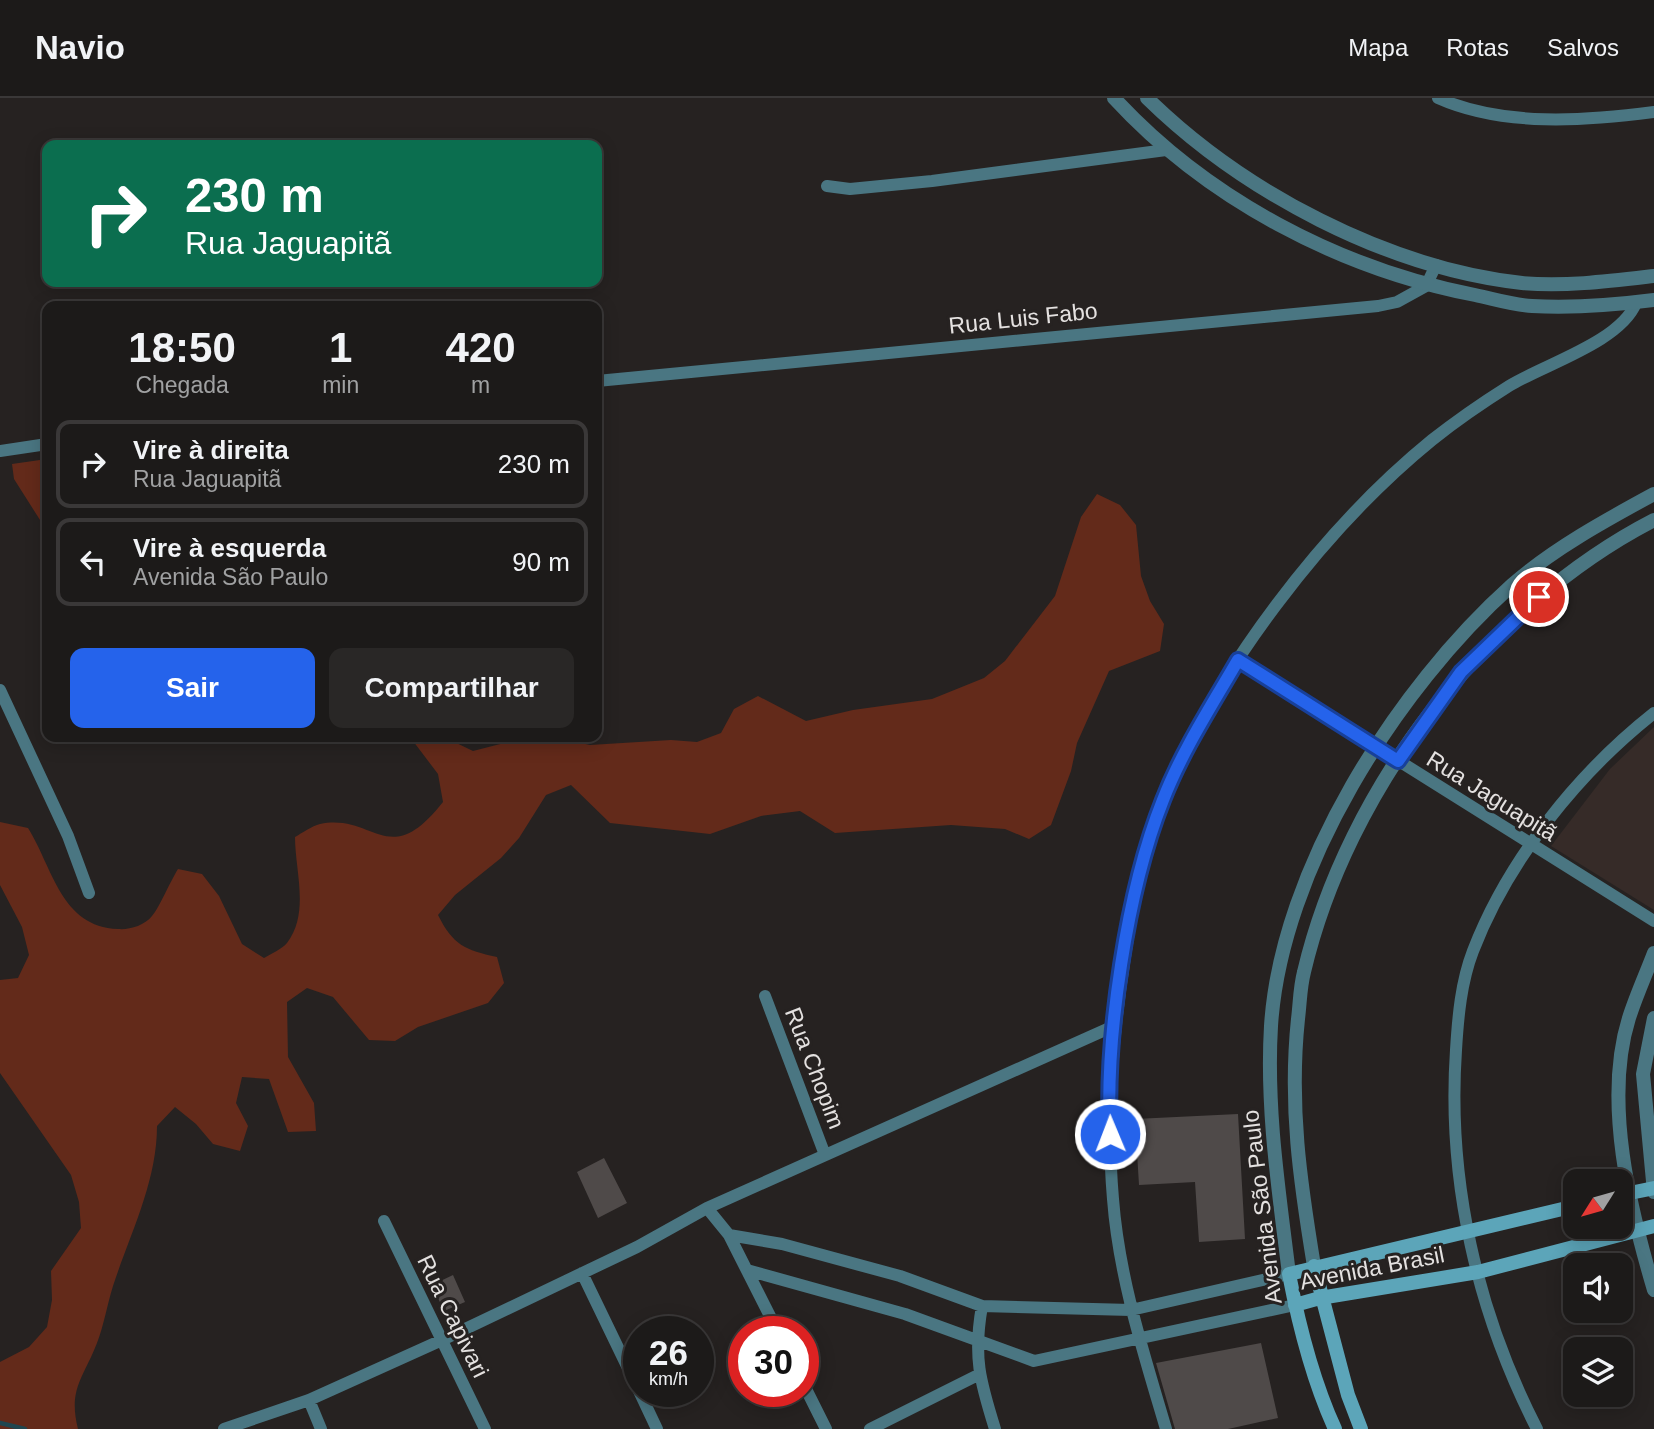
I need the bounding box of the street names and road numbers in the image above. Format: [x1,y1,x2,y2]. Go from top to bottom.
street label: Rua Luis Fabo [947,297,1099,339]
street label: Rua Jaguapitã [1422,746,1562,846]
street label: Rua Chopim [780,1004,850,1132]
street label: Avenida São Paulo [1237,1109,1287,1305]
street label: Avenida Brasil [1298,1241,1446,1295]
street label: Rua Capivari [412,1251,494,1381]

